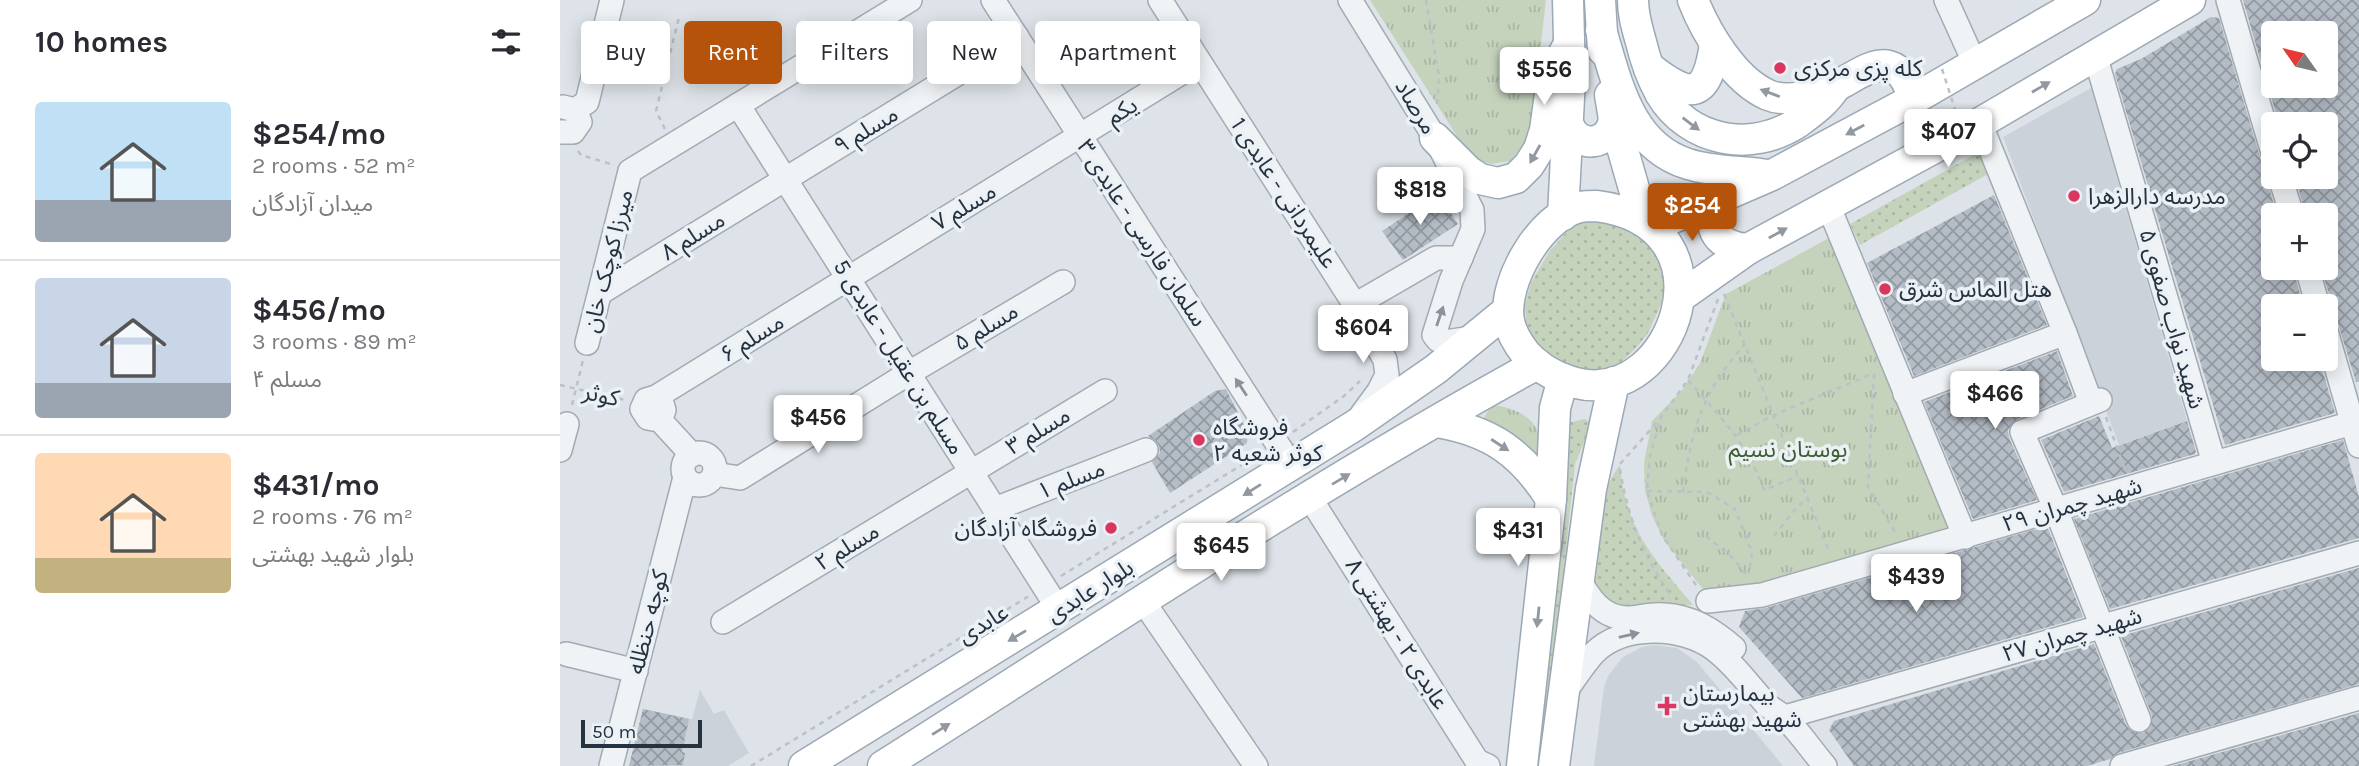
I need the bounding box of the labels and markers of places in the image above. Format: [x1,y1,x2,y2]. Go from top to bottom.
pin: $556 [1503,48,1585,107]
place label: کله پزی مرکزی [1794,55,1923,83]
marker: کله پزی مرکزی [1772,60,1788,76]
pin: $407 [1907,110,1989,169]
pin: $818 [1379,168,1461,227]
place label: مدرسه دارالزهرا [2088,183,2226,210]
pin: $254 [1651,184,1733,243]
marker: مدرسه دارالزهرا [2066,188,2082,204]
place label: هتل الماس شرق [1899,276,2052,303]
marker: هتل الماس شرق [1877,281,1893,297]
pin: $604 [1322,306,1404,365]
pin: $466 [1954,372,2036,431]
pin: $456 [777,396,859,455]
place label: فروشگاه کوثر شعبه ۲ [1213,414,1323,467]
marker: فروشگاه کوثر شعبه ۲ [1191,432,1207,448]
pin: $431 [1477,508,1559,568]
place label: فروشگاه آزادگان [955,515,1097,542]
marker: فروشگاه آزادگان [1103,520,1119,536]
pin: $645 [1180,524,1262,583]
pin: $439 [1875,554,1957,614]
place label: بیمارستان شهید بهشتی [1683,680,1802,733]
marker: بیمارستان شهید بهشتی [1657,696,1677,716]

